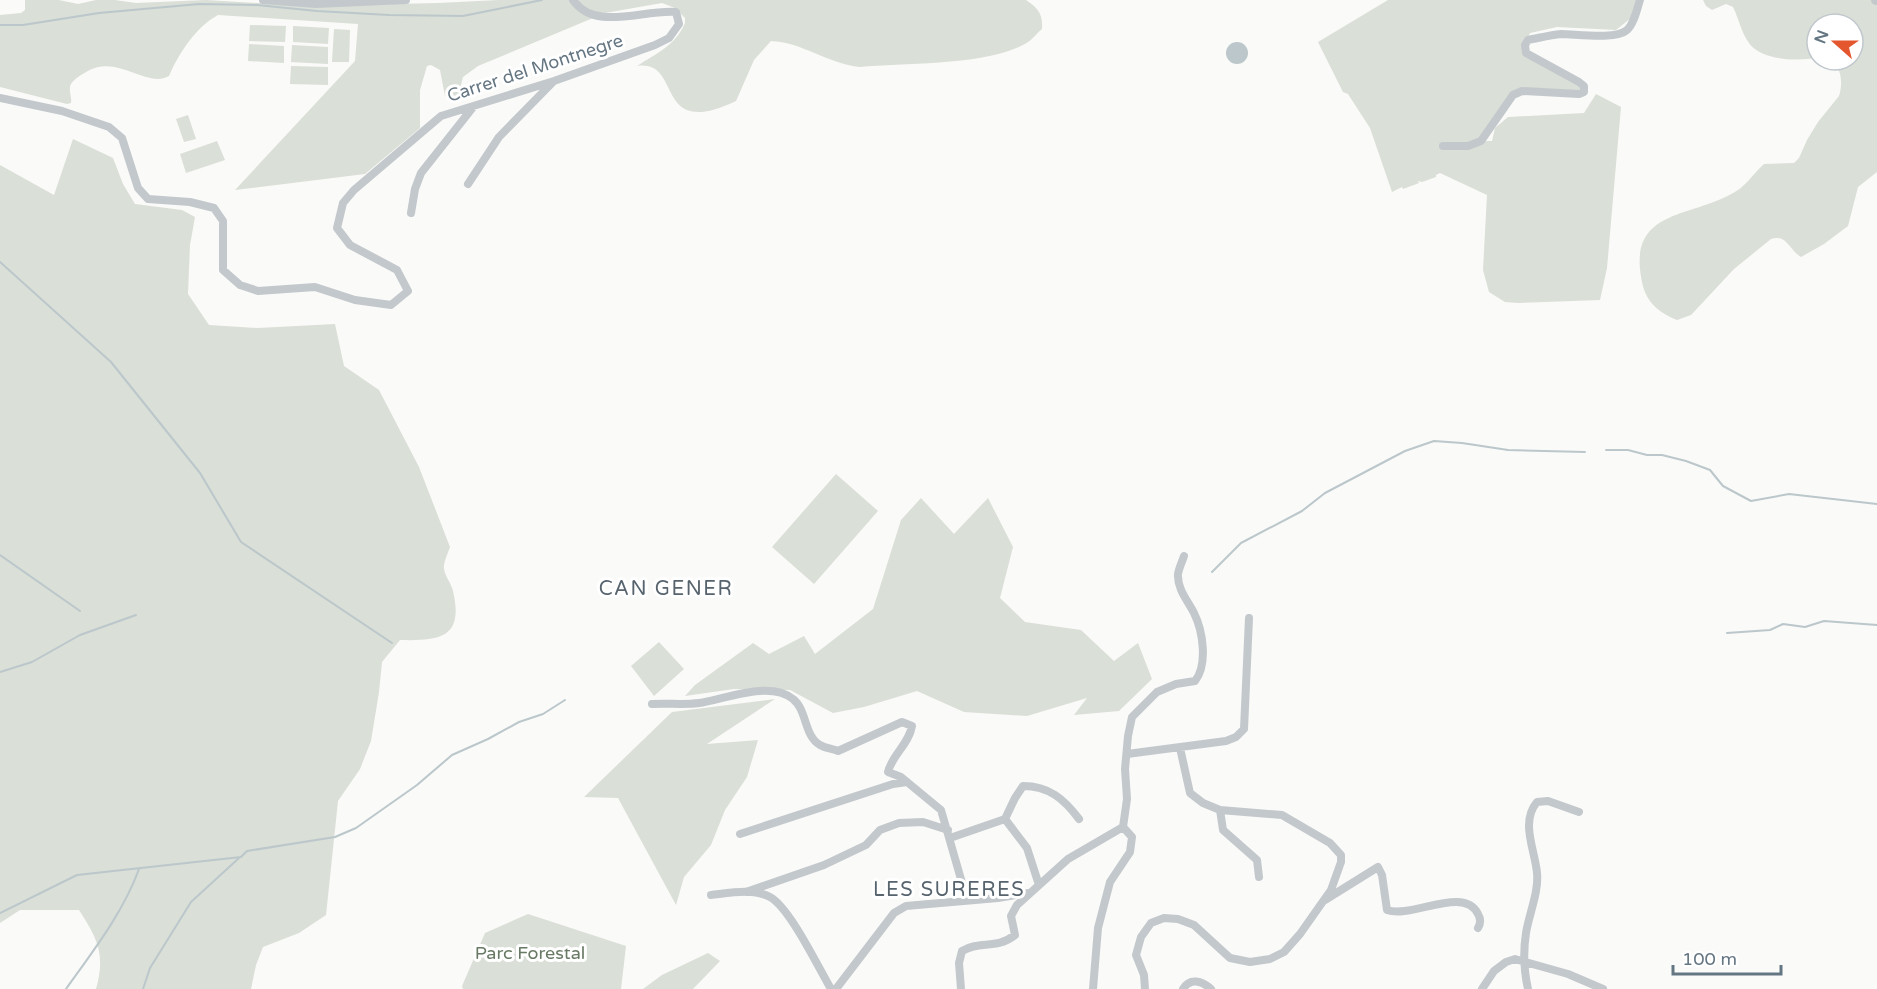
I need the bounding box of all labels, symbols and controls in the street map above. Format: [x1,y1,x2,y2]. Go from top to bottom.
north arrow [1805,12,1865,72]
text: N [1810,27,1834,47]
street label: Carrer del Montnegre [444,29,626,107]
district label: CAN GENER [599,577,733,601]
district label: LES SURERES [873,878,1025,902]
scale bar [1673,938,1781,976]
park label: Parc Forestal [475,942,585,964]
text: 100 m [1682,948,1737,970]

